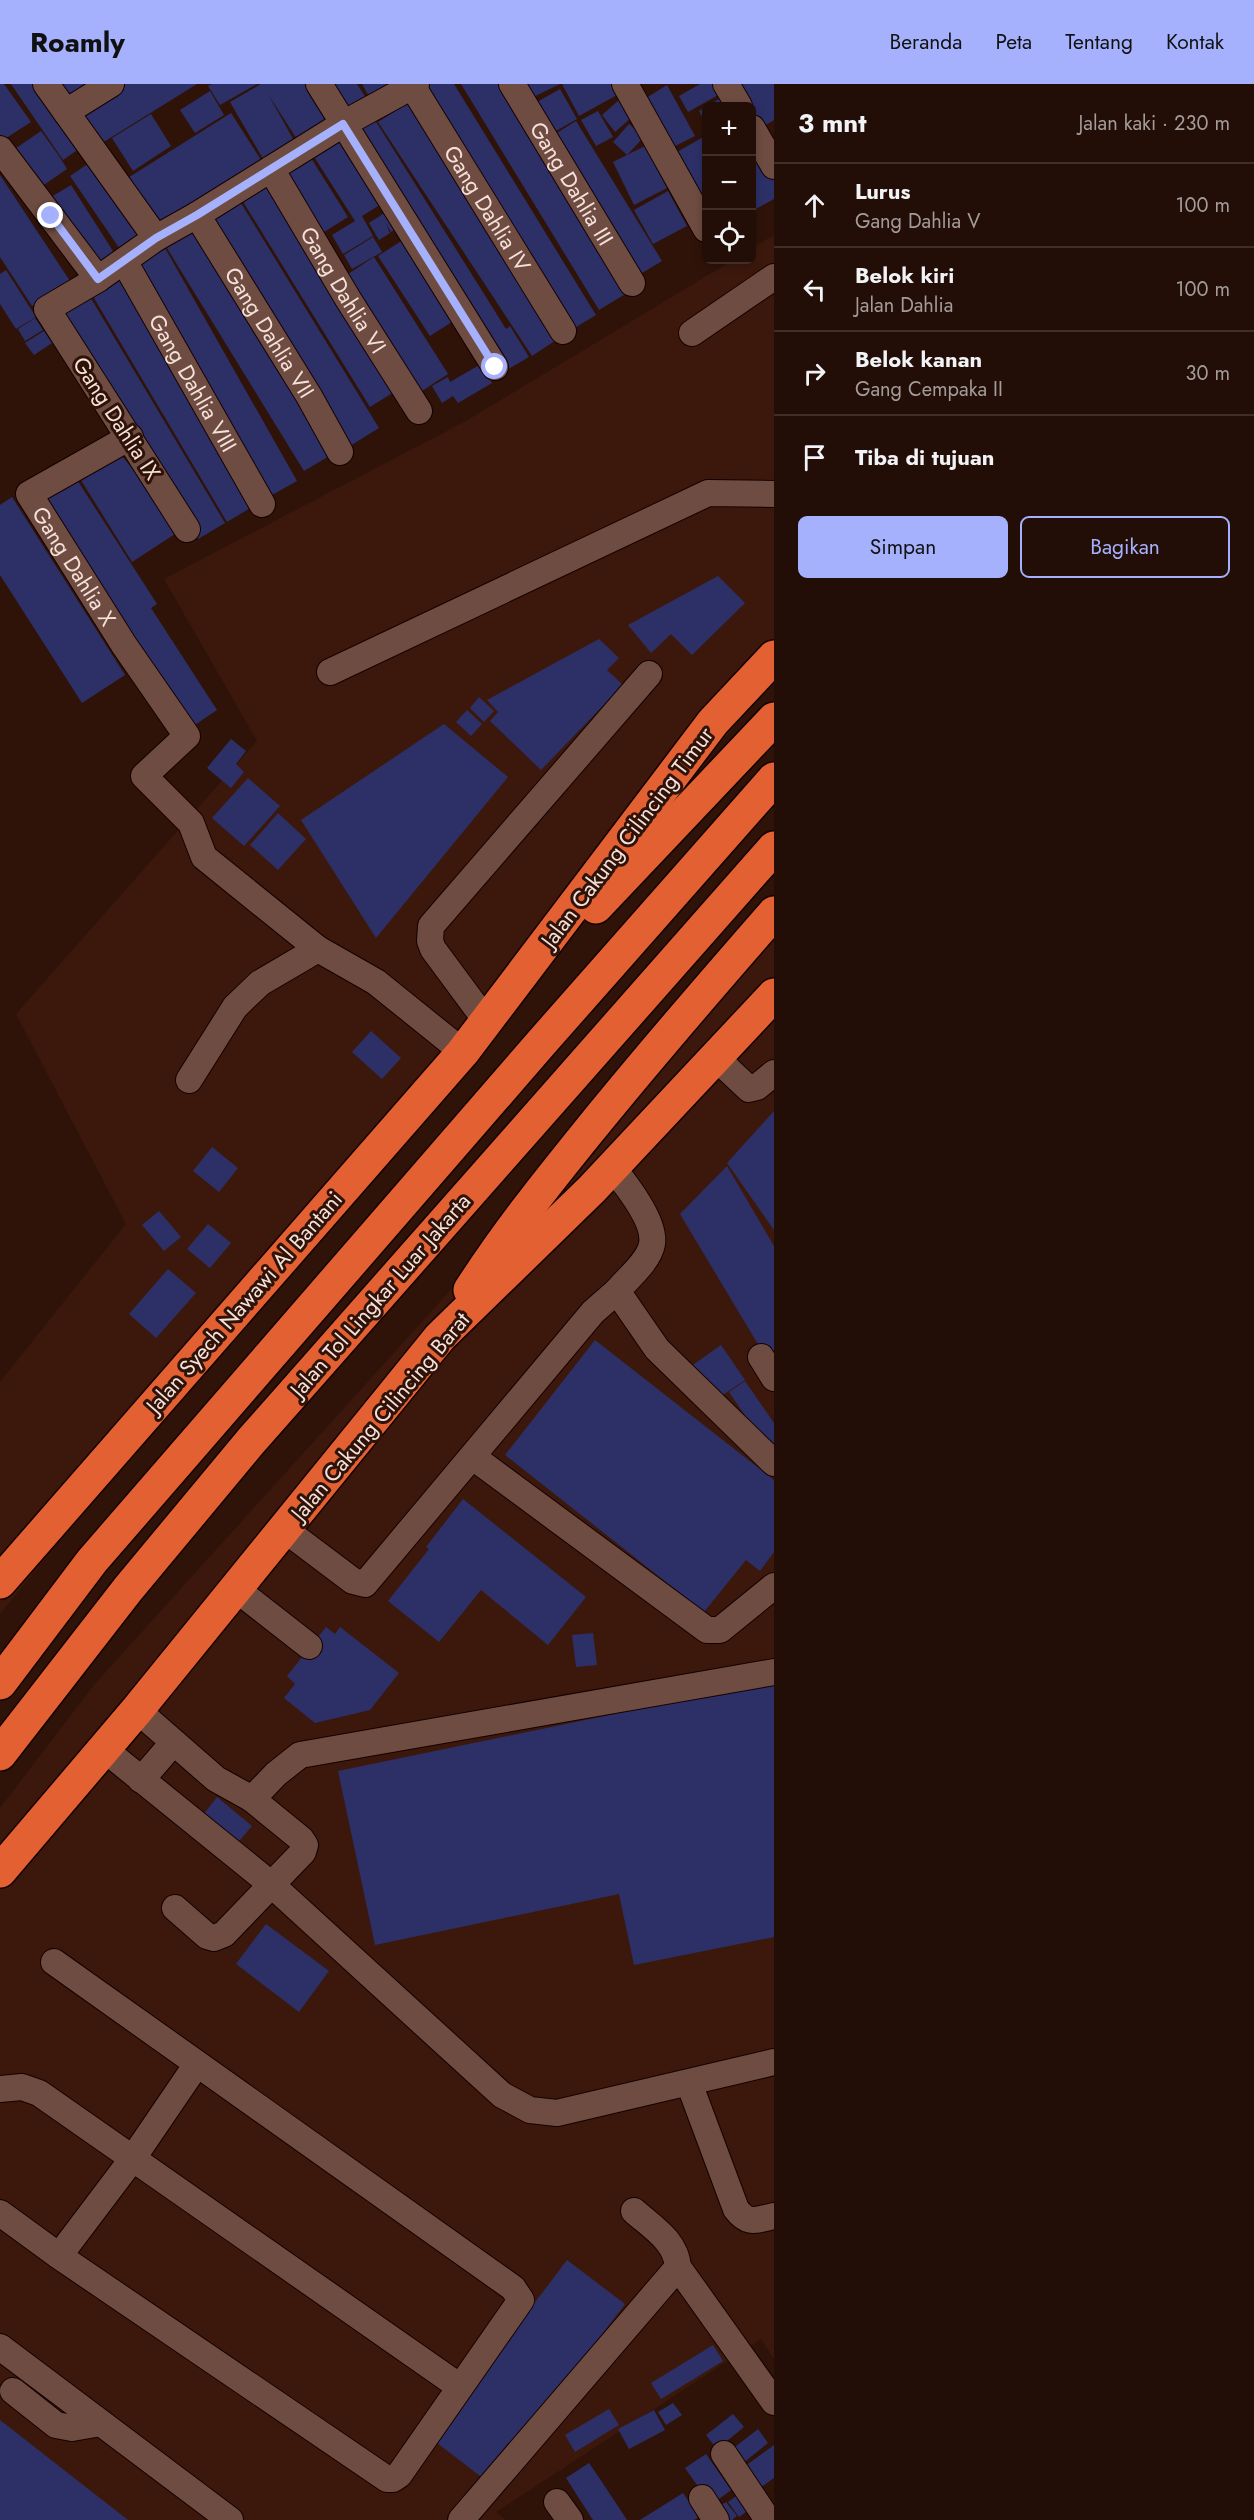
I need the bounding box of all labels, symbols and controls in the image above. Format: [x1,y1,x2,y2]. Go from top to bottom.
text: Roamly [30,22,125,63]
text: Beranda [889,27,962,57]
text: Peta [995,27,1032,57]
text: Tentang [1065,27,1133,57]
text: Kontak [1166,27,1224,57]
map controls [702,102,756,264]
button: + [702,102,756,156]
text: 3 mnt [798,104,866,142]
text: Jalan kaki · 230 m [1079,109,1230,138]
street label: Gang Dahlia III [522,115,622,251]
street label: Gang Dahlia IV [436,139,539,278]
button: − [702,156,756,210]
text: Lurus [855,175,911,207]
icon: ahead [798,189,831,222]
text: 100 m [1175,191,1230,220]
route end [37,202,63,228]
text: Gang Dahlia V [855,207,980,236]
button: locate [702,210,756,264]
street label: Gang Dahlia VI [293,220,395,360]
text: Belok kiri [855,259,954,291]
street label: Gang Dahlia VII [217,261,322,404]
icon: left [798,273,831,306]
text: 100 m [1175,275,1230,304]
text: Jalan Dahlia [855,291,953,320]
street label: Gang Dahlia VIII [141,308,245,458]
text: Belok kanan [855,343,982,375]
street label: Gang Dahlia IX [65,350,169,486]
route start [481,353,507,379]
icon: right [798,357,831,390]
text: 30 m [1185,359,1230,388]
text: Gang Cempaka II [855,375,1003,404]
icon: arrive [798,441,831,474]
text: Tiba di tujuan [855,441,994,473]
street label: Gang Dahlia X [25,500,124,632]
button: Simpan [798,516,1008,578]
button: Bagikan [1020,516,1230,578]
street label: Jalan Cakung Cilincing Timur [531,719,721,957]
street label: Jalan Syech Nawawi Al Bantani [136,1184,350,1422]
street label: Jalan Tol Lingkar Luar Jakarta [280,1186,478,1406]
street label: Jalan Cakung Cilincing Barat [281,1304,477,1529]

